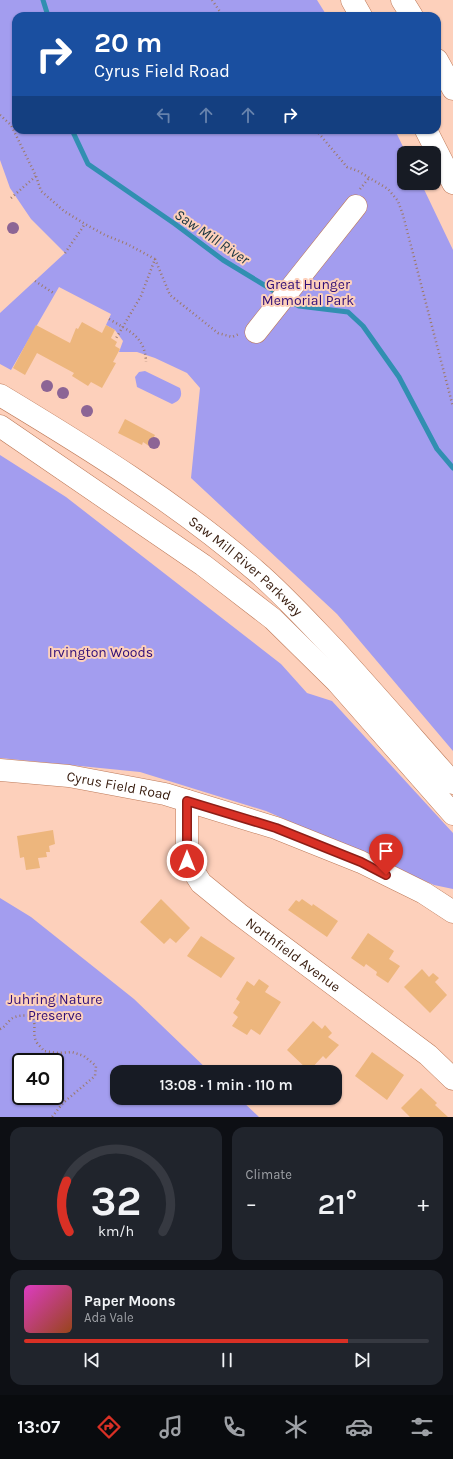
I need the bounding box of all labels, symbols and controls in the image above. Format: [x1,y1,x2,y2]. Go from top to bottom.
text: 20 m [94,26,162,59]
icon: right [28,28,80,80]
text: Cyrus Field Road [94,60,230,82]
icon: left [153,104,175,126]
icon: ahead [195,104,217,126]
icon: ahead [237,104,259,126]
icon: right [279,104,301,126]
map controls [397,146,441,190]
button: layers [397,146,441,190]
water label: Saw Mill River [171,205,253,269]
park label: Great Hunger Memorial Park [262,276,354,309]
street label: Saw Mill River Parkway [186,512,307,620]
park label: Irvington Woods [49,644,153,661]
street label: Cyrus Field Road [65,767,173,804]
pin [369,834,403,875]
position arrow [166,840,208,882]
icon: arrive [375,840,397,862]
street label: Northfield Avenue [243,914,344,995]
park label: Juhring Nature Preserve [8,991,102,1024]
speed limit sign: 40 [12,1053,64,1105]
text: 13:08 · 1 min · 110 m [159,1076,293,1094]
text: Climate [246,1167,292,1182]
text: 32 [90,1176,141,1224]
text: 21° [317,1186,357,1222]
text: − [246,1191,257,1217]
text: + [417,1191,429,1217]
text: km/h [98,1222,134,1239]
text: Paper Moons [84,1292,176,1310]
text: Ada Vale [84,1310,134,1325]
icon: previous [81,1349,103,1371]
icon: pause [216,1349,238,1371]
icon: next [351,1349,373,1371]
icon: directions [95,1413,123,1441]
icon: music [157,1413,185,1441]
icon: phone [220,1413,248,1441]
icon: climate [282,1413,310,1441]
icon: car [345,1413,373,1441]
icon: filters [408,1413,436,1441]
text: 13:07 [17,1416,60,1438]

